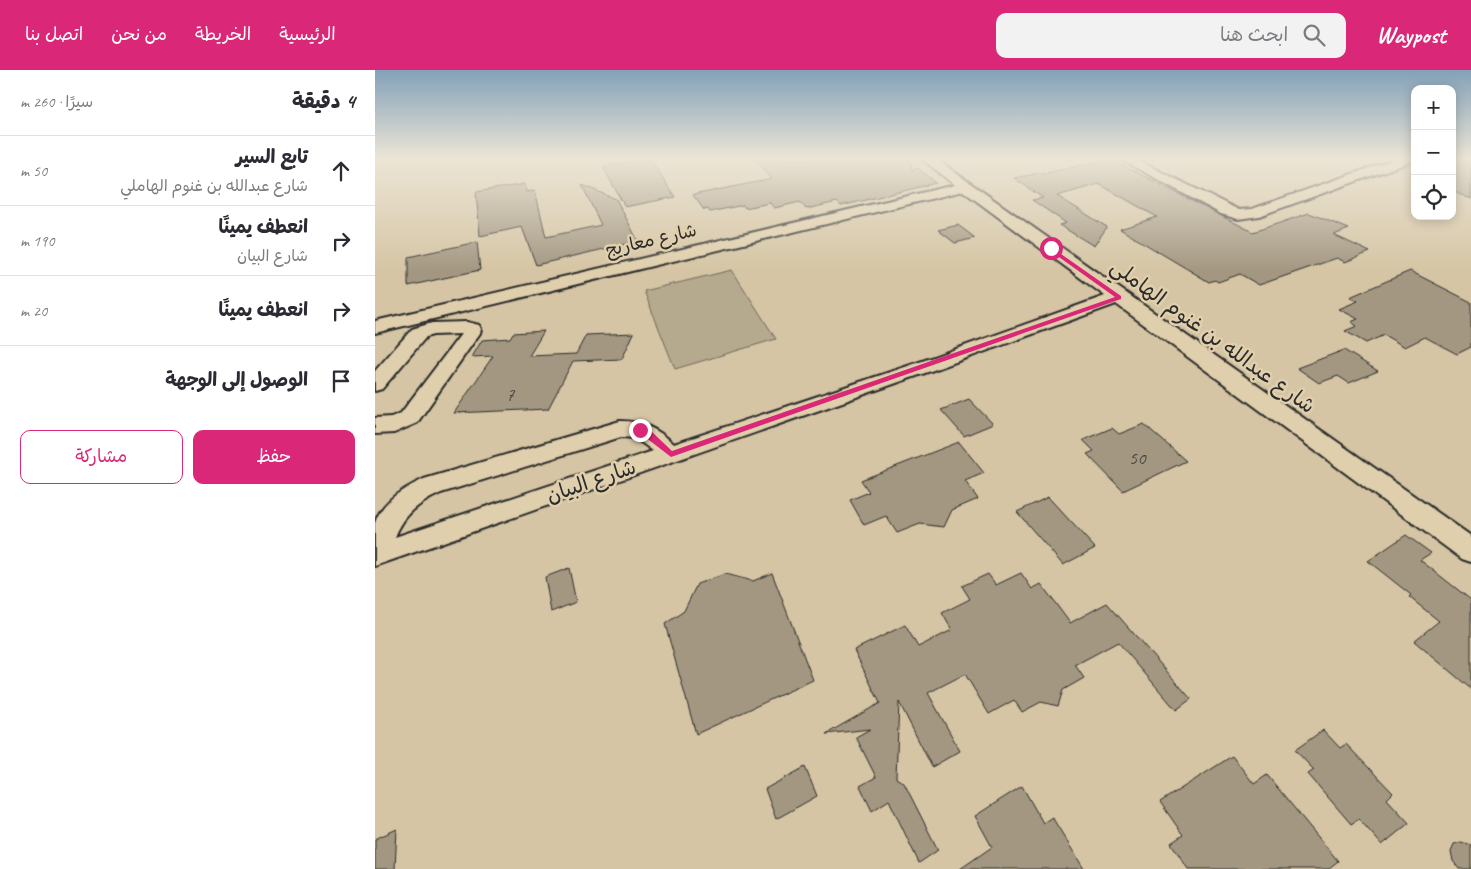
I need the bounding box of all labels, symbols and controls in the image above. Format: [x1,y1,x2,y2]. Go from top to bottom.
search box [996,13,1346,58]
text: Waypost [1376,20,1446,50]
icon: search [1300,21,1328,49]
text: اتصل بنا [25,23,83,45]
text: من نحن [111,23,167,45]
text: الخريطة [195,23,251,45]
text: الرئيسية [279,23,336,45]
text: ابحث هنا [1220,23,1288,47]
map controls [1411,85,1456,220]
button: + [1411,85,1456,130]
text: 4 دقيقة [292,88,355,114]
text: سيرًا · 260 m [20,92,93,112]
button: − [1411,130,1456,175]
text: تابع السير [236,145,308,169]
icon: ahead [327,157,355,185]
text: 50 m [20,161,47,181]
button: locate [1411,175,1456,220]
text: شارع عبدالله بن غنوم الهاملي [120,176,308,196]
text: انعطف يمينًا [219,215,308,239]
street label: شارع معاريج [603,219,699,262]
icon: right [327,227,355,255]
text: 190 m [20,231,54,251]
route start [1040,237,1063,260]
text: شارع البيان [237,246,308,266]
street label: شارع عبدالله بن غنوم الهاملي [1102,253,1320,424]
icon: right [327,297,355,325]
text: انعطف يمينًا [219,298,308,322]
text: 20 m [20,301,47,321]
icon: arrive [327,367,355,395]
text: الوصول إلى الوجهة [165,368,308,392]
house number: 7 [506,383,516,407]
route end [629,419,652,442]
button: مشاركة [20,430,183,484]
button: حفظ [193,430,355,484]
house number: 50 [1128,446,1147,470]
street label: شارع البيان [543,454,640,510]

